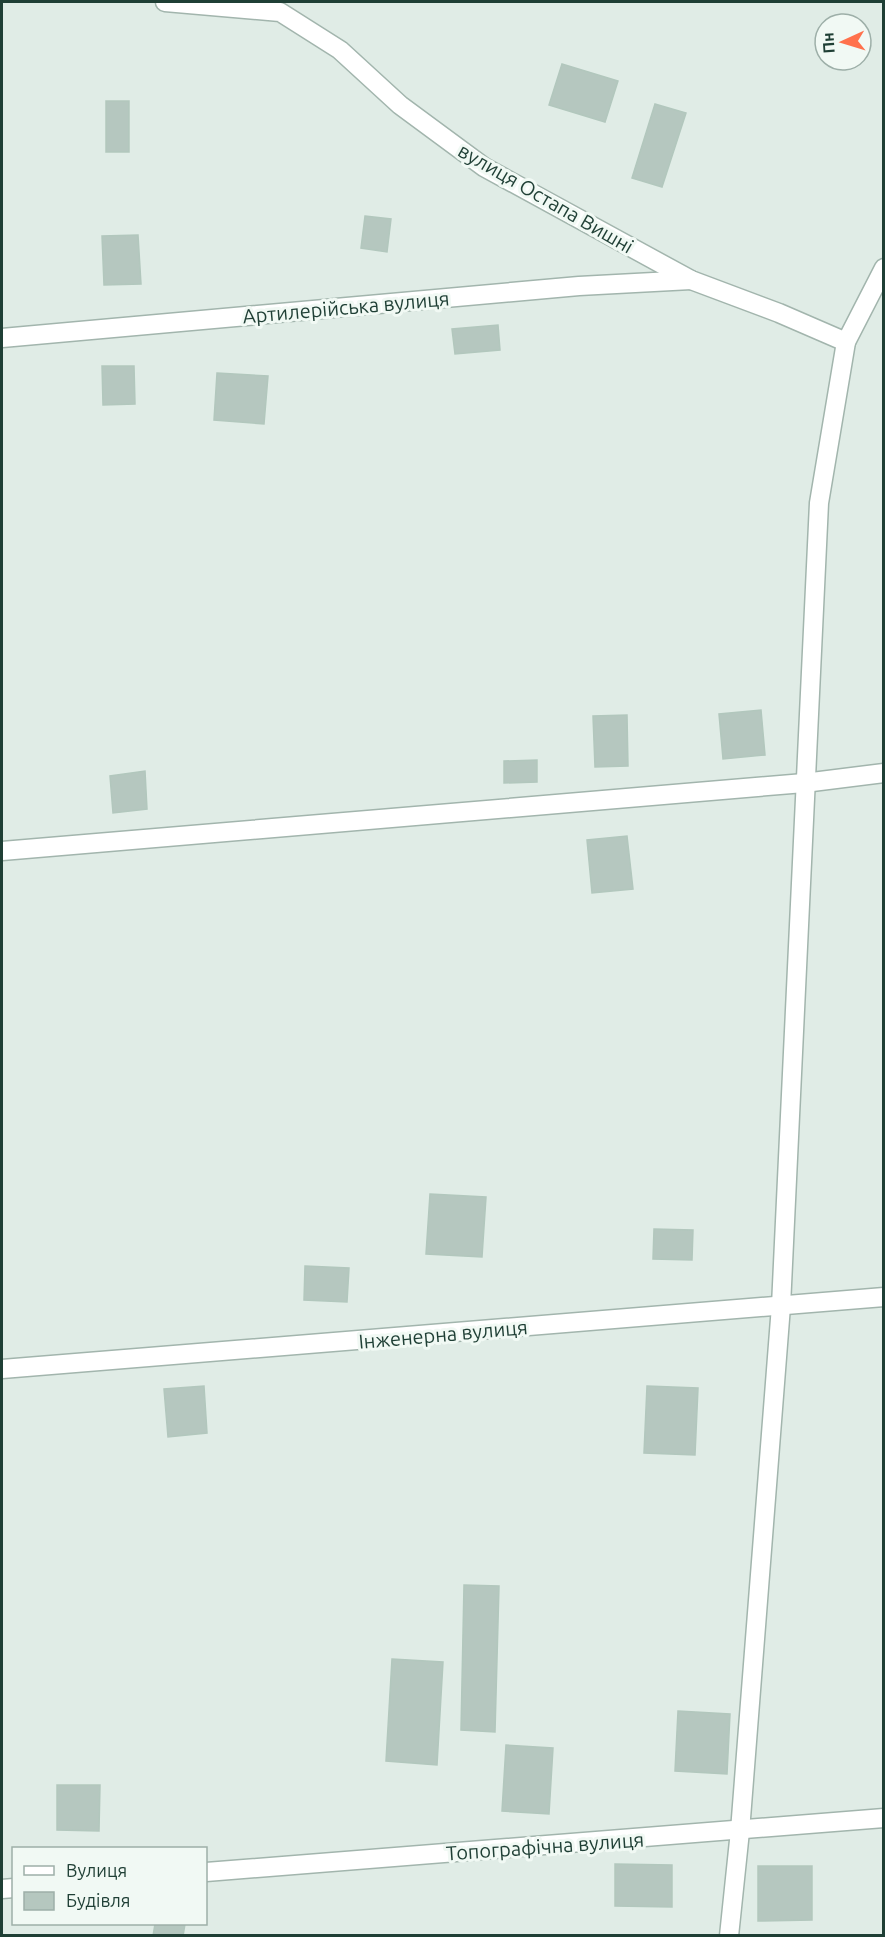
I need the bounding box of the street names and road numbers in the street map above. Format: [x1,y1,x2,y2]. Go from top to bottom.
street label: вулиця Остапа Вишні [454,138,638,258]
street label: Артилерійська вулиця [242,286,450,328]
street label: Інженерна вулиця [358,1315,528,1353]
street label: Топографічна вулиця [445,1828,645,1864]

